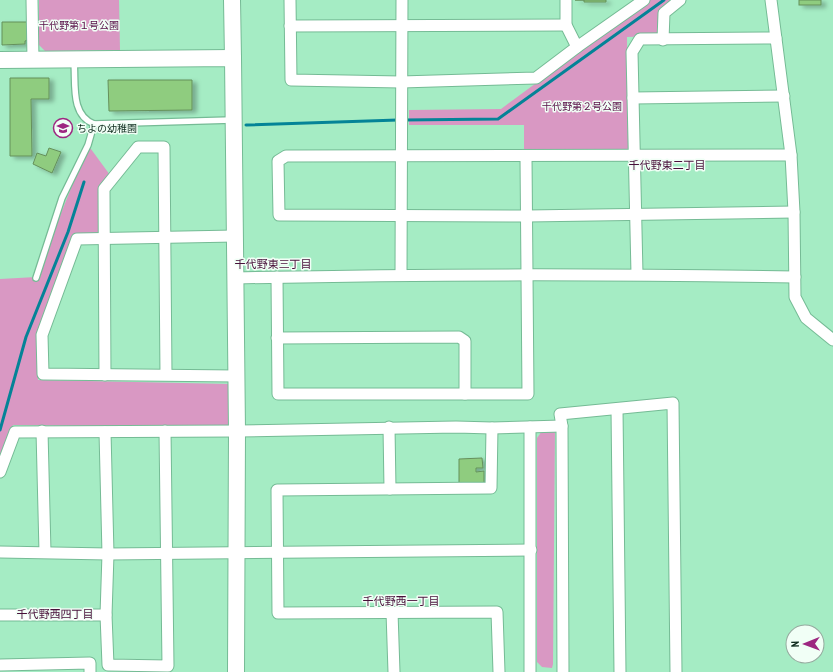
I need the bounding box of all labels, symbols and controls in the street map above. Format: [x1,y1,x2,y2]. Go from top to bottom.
park label: 千代野第１号公園 [39,19,119,32]
park label: 千代野第２号公園 [542,100,622,113]
school or university icon: ちよの幼稚園 [52,117,74,139]
place label: ちよの幼稚園 [77,122,137,135]
district label: 千代野東二丁目 [629,158,706,172]
district label: 千代野東三丁目 [235,257,312,271]
district label: 千代野西一丁目 [363,594,440,608]
district label: 千代野西四丁目 [17,607,94,621]
north arrow [785,624,825,664]
text: N [788,641,802,647]

